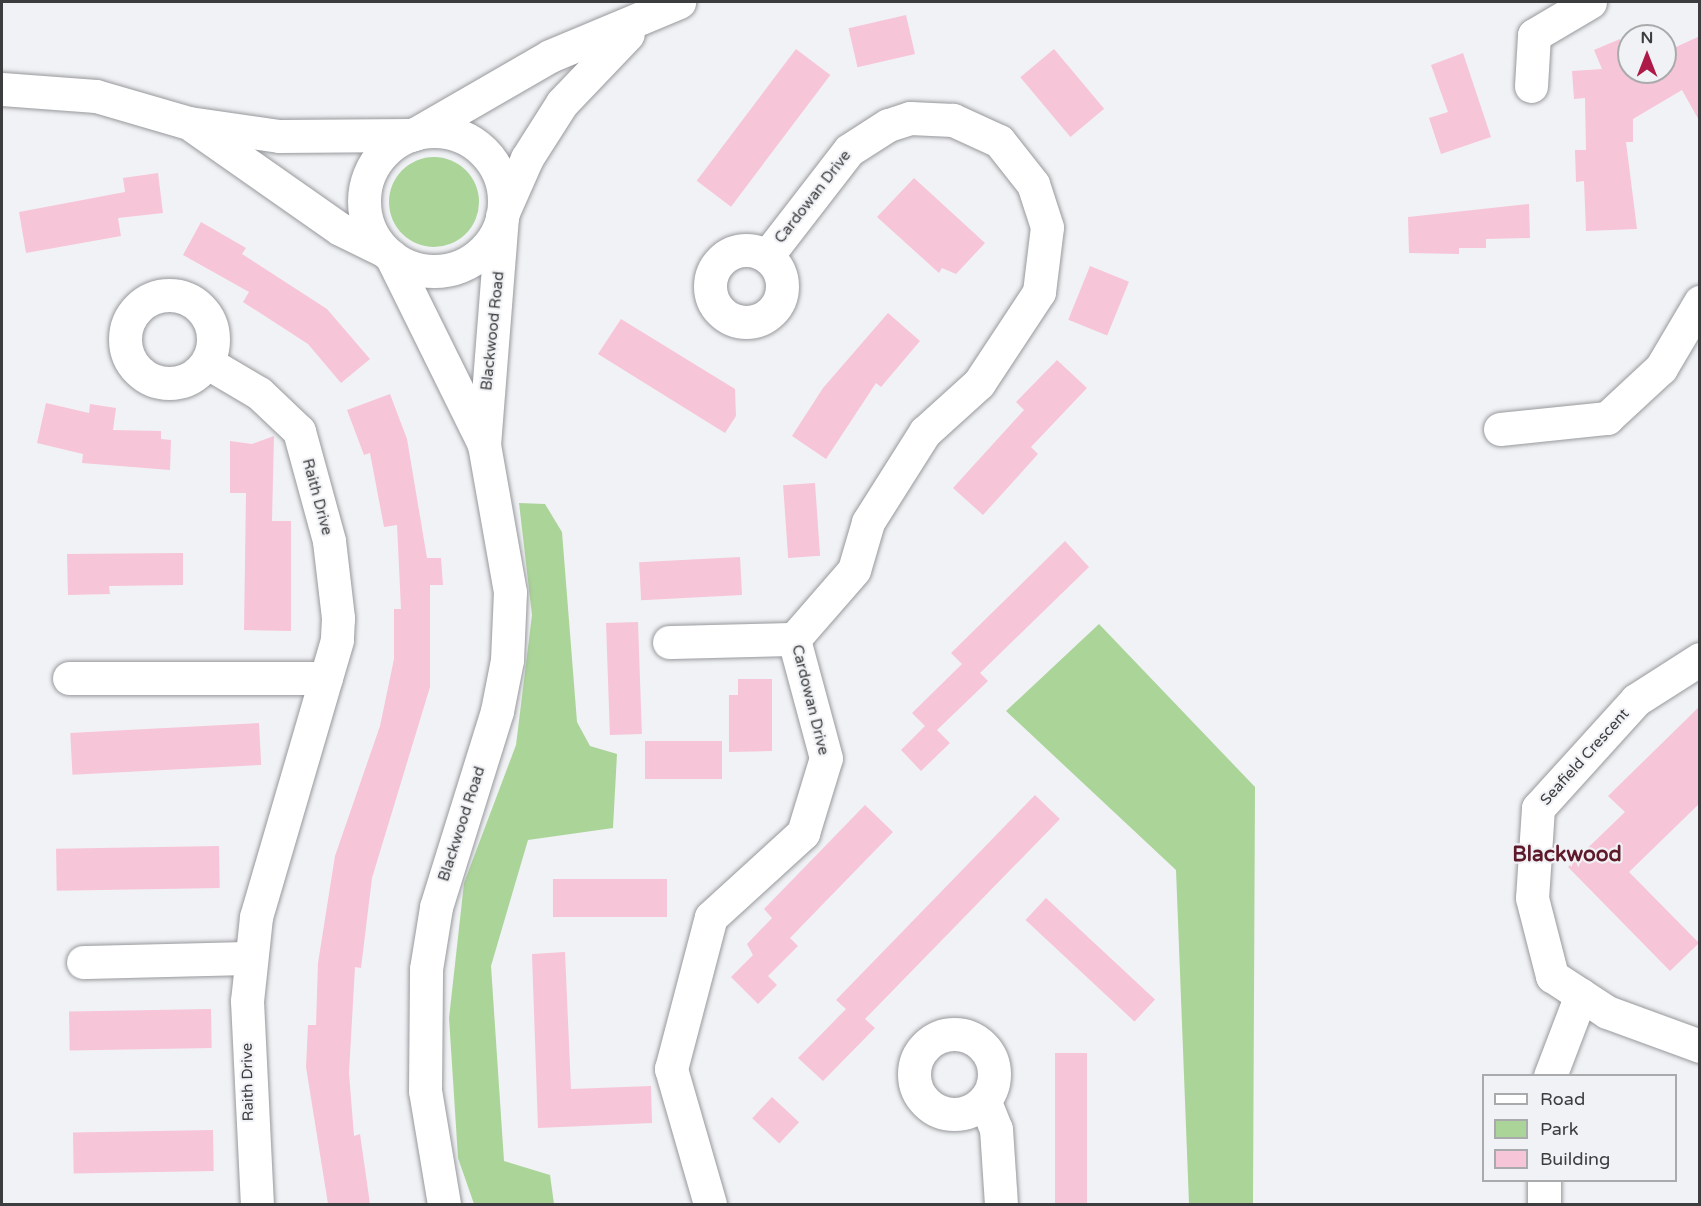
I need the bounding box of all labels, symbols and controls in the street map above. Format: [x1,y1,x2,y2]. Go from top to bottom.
north arrow [1617,24,1677,84]
text: N [1641,28,1653,48]
street label: Cardowan Drive [771,147,855,247]
street label: Blackwood Road [478,271,508,391]
street label: Raith Drive [298,457,336,537]
street label: Cardowan Drive [788,643,832,757]
street label: Seafield Crescent [1537,705,1633,809]
street label: Blackwood Road [435,764,489,884]
district label: Blackwood [1512,842,1622,868]
street label: Raith Drive [238,1043,258,1121]
legend [1482,1074,1677,1182]
text: Road [1540,1088,1585,1110]
text: Park [1540,1118,1578,1140]
text: Building [1540,1148,1610,1170]

